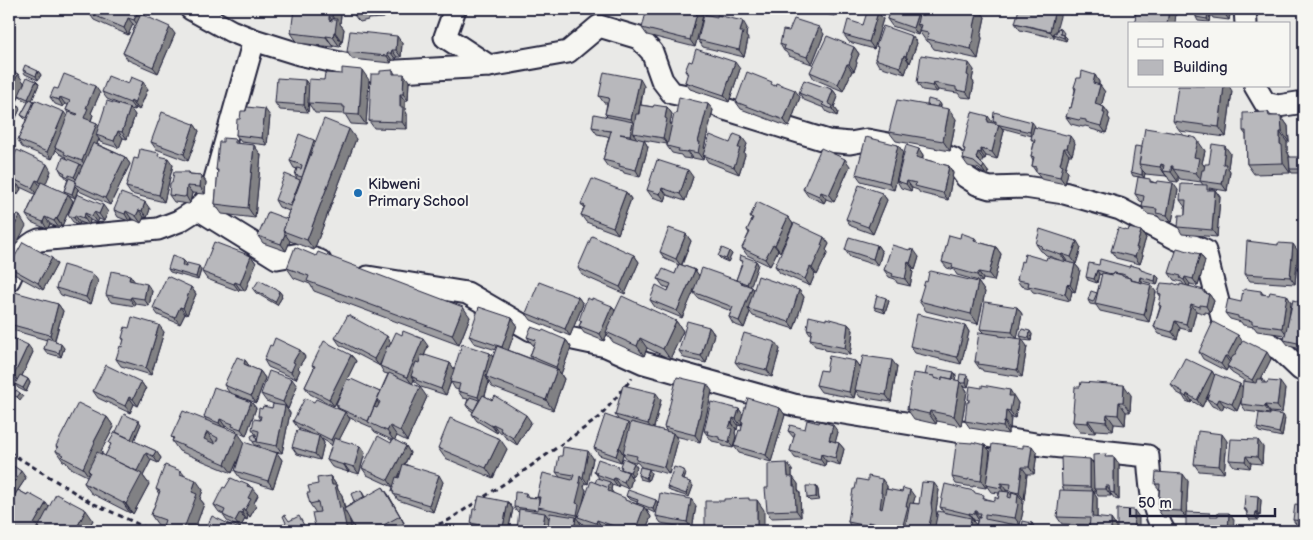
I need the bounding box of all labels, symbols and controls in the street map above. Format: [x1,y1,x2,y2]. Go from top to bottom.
legend [1128,22,1290,88]
text: Road [1173,34,1209,53]
text: Building [1173,58,1228,77]
place label: Kibweni Primary School [368,175,469,211]
marker: Kibweni Primary School [352,187,364,199]
scale bar [1130,485,1276,517]
text: 50 m [1138,494,1172,513]

